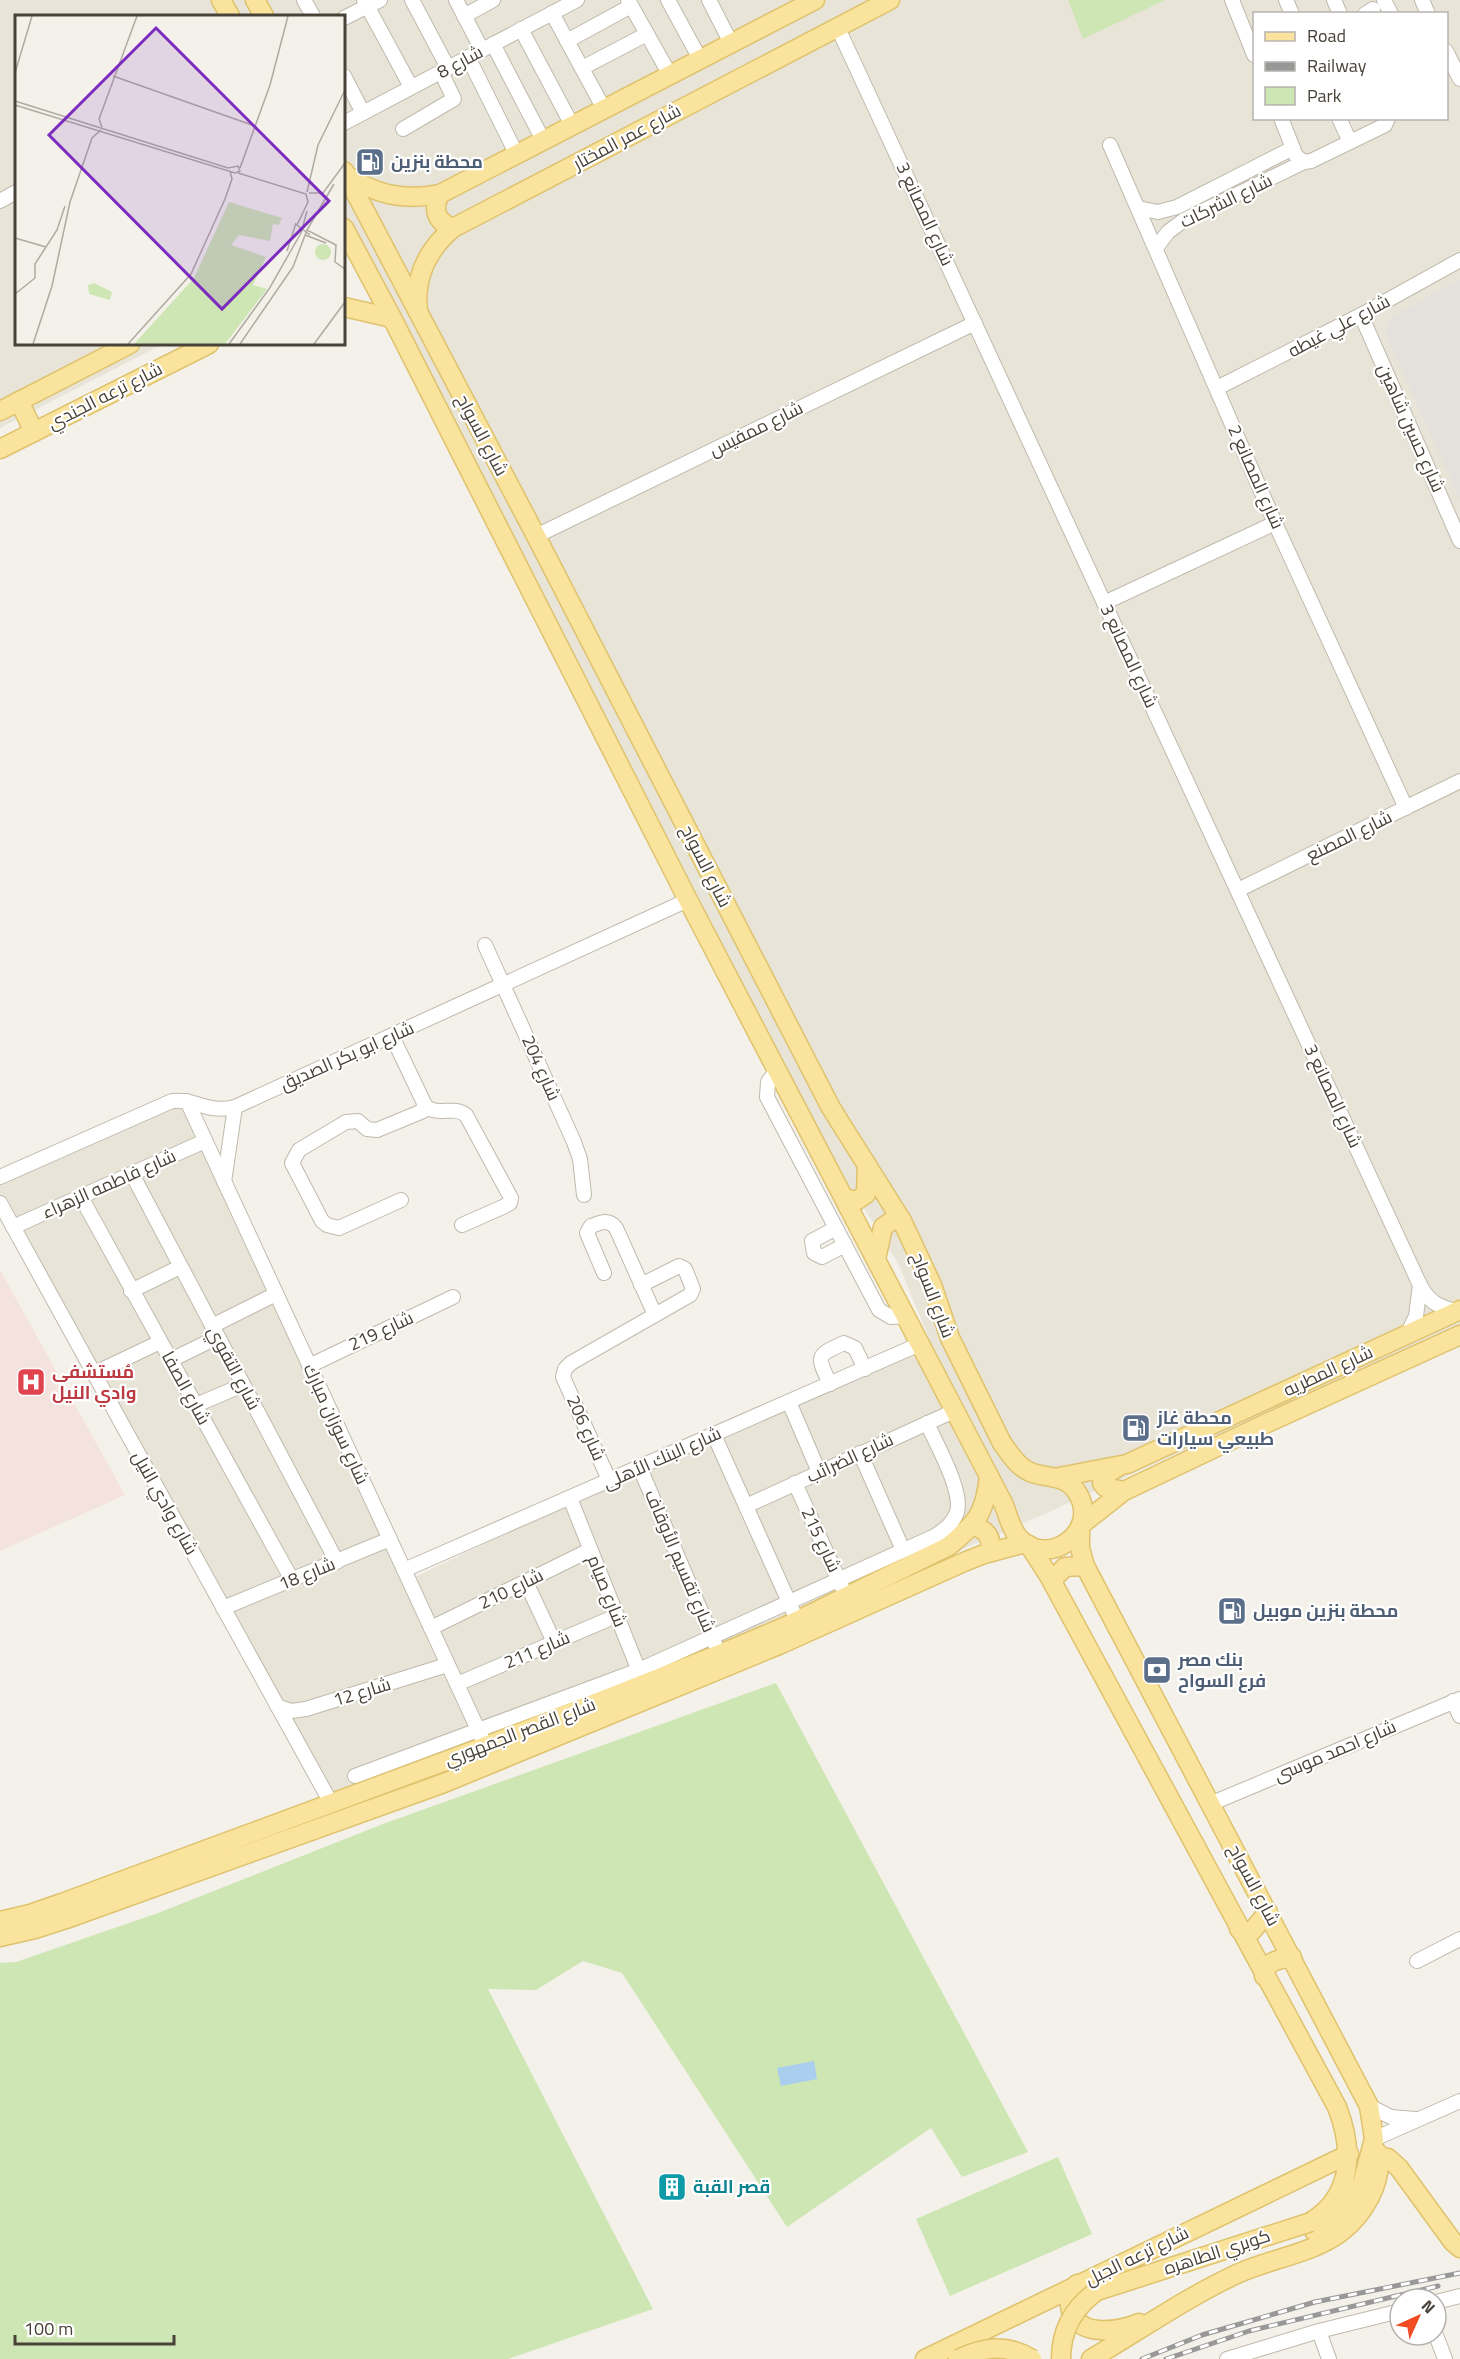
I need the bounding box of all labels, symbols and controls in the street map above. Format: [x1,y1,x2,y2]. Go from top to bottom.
legend [1253,12,1448,120]
inset map [15,15,345,345]
text: Road [1307,22,1346,49]
street label: شارع 8 [432,38,488,85]
text: Railway [1307,52,1367,79]
text: Park [1307,82,1342,109]
street label: شارع عمر المختار [567,97,686,177]
fuel station icon: محطة بنزين [354,146,386,178]
place label: محطة بنزين [391,148,483,175]
street label: شارع المصانع 3 [890,157,961,270]
street label: شارع الشركات [1175,167,1277,235]
street label: شارع علي غيطه [1283,287,1395,365]
street label: شارع ترعه الجندي [43,355,167,437]
street label: شارع حسين شاهين [1371,359,1452,497]
street label: شارع السواح [449,389,515,481]
street label: شارع ممفيس [704,394,807,463]
street label: شارع المصانع 2 [1221,420,1291,533]
street label: شارع المصانع 3 [1094,599,1165,712]
street label: شارع المصنع [1301,803,1396,868]
street label: شارع السواح [674,820,739,912]
street label: شارع ابو بكر الصديق [275,1014,418,1097]
street label: شارع 204 [515,1031,568,1105]
street label: شارع المصانع 3 [1298,1039,1369,1152]
street label: شارع فاطمه الزهراء [37,1142,180,1225]
street label: شارع السواح [905,1248,962,1342]
street label: شارع 219 [344,1304,418,1357]
street label: شارع التقوي [200,1321,268,1415]
street label: شارع المطريه [1278,1338,1377,1403]
street label: شارع الصفا [155,1346,218,1430]
place label: مُستشفى وادي النيل [52,1358,136,1407]
street label: شارع سوزان مبارك [297,1359,376,1489]
hospital icon: مُستشفى وادي النيل [15,1366,47,1398]
street label: شارع 206 [560,1391,613,1465]
place label: محطة غاز طبيعي سيارات [1156,1404,1274,1454]
fuel station icon: محطة غاز طبيعي سيارات [1120,1412,1152,1444]
street label: شارع البنك الأهلى [598,1419,726,1496]
street label: شارع الضرائب [802,1426,898,1489]
street label: شارع وادي النيل [125,1446,205,1560]
street label: شارع تقسيم الأوقاف [638,1485,723,1636]
street label: شارع 215 [795,1503,848,1577]
street label: شارع 18 [274,1550,339,1597]
street label: شارع صيام [581,1551,634,1631]
street label: شارع 210 [474,1561,548,1616]
fuel station icon: محطة بنزين موبيل [1216,1595,1248,1627]
place label: محطة بنزين موبيل [1253,1597,1398,1624]
street label: شارع 211 [500,1624,574,1675]
place label: بنك مصر فرع السواح [1177,1646,1266,1694]
bank icon: بنك مصر فرع السواح [1141,1654,1173,1686]
street label: شارع 12 [330,1670,394,1713]
street label: شارع القصر الجمهوري [440,1690,600,1774]
street label: شارع احمد موسى [1270,1713,1400,1788]
street label: شارع السواح [1221,1839,1287,1931]
building icon: قصر القبة [656,2171,688,2203]
place label: قصر القبة [693,2173,770,2200]
street label: شارع ترعه الجبل [1080,2219,1193,2292]
street label: كوبري الطاهره [1160,2222,1274,2282]
north arrow [1388,2287,1448,2347]
text: N [1416,2294,1441,2319]
scale bar [15,2308,174,2346]
text: 100 m [24,2315,73,2342]

